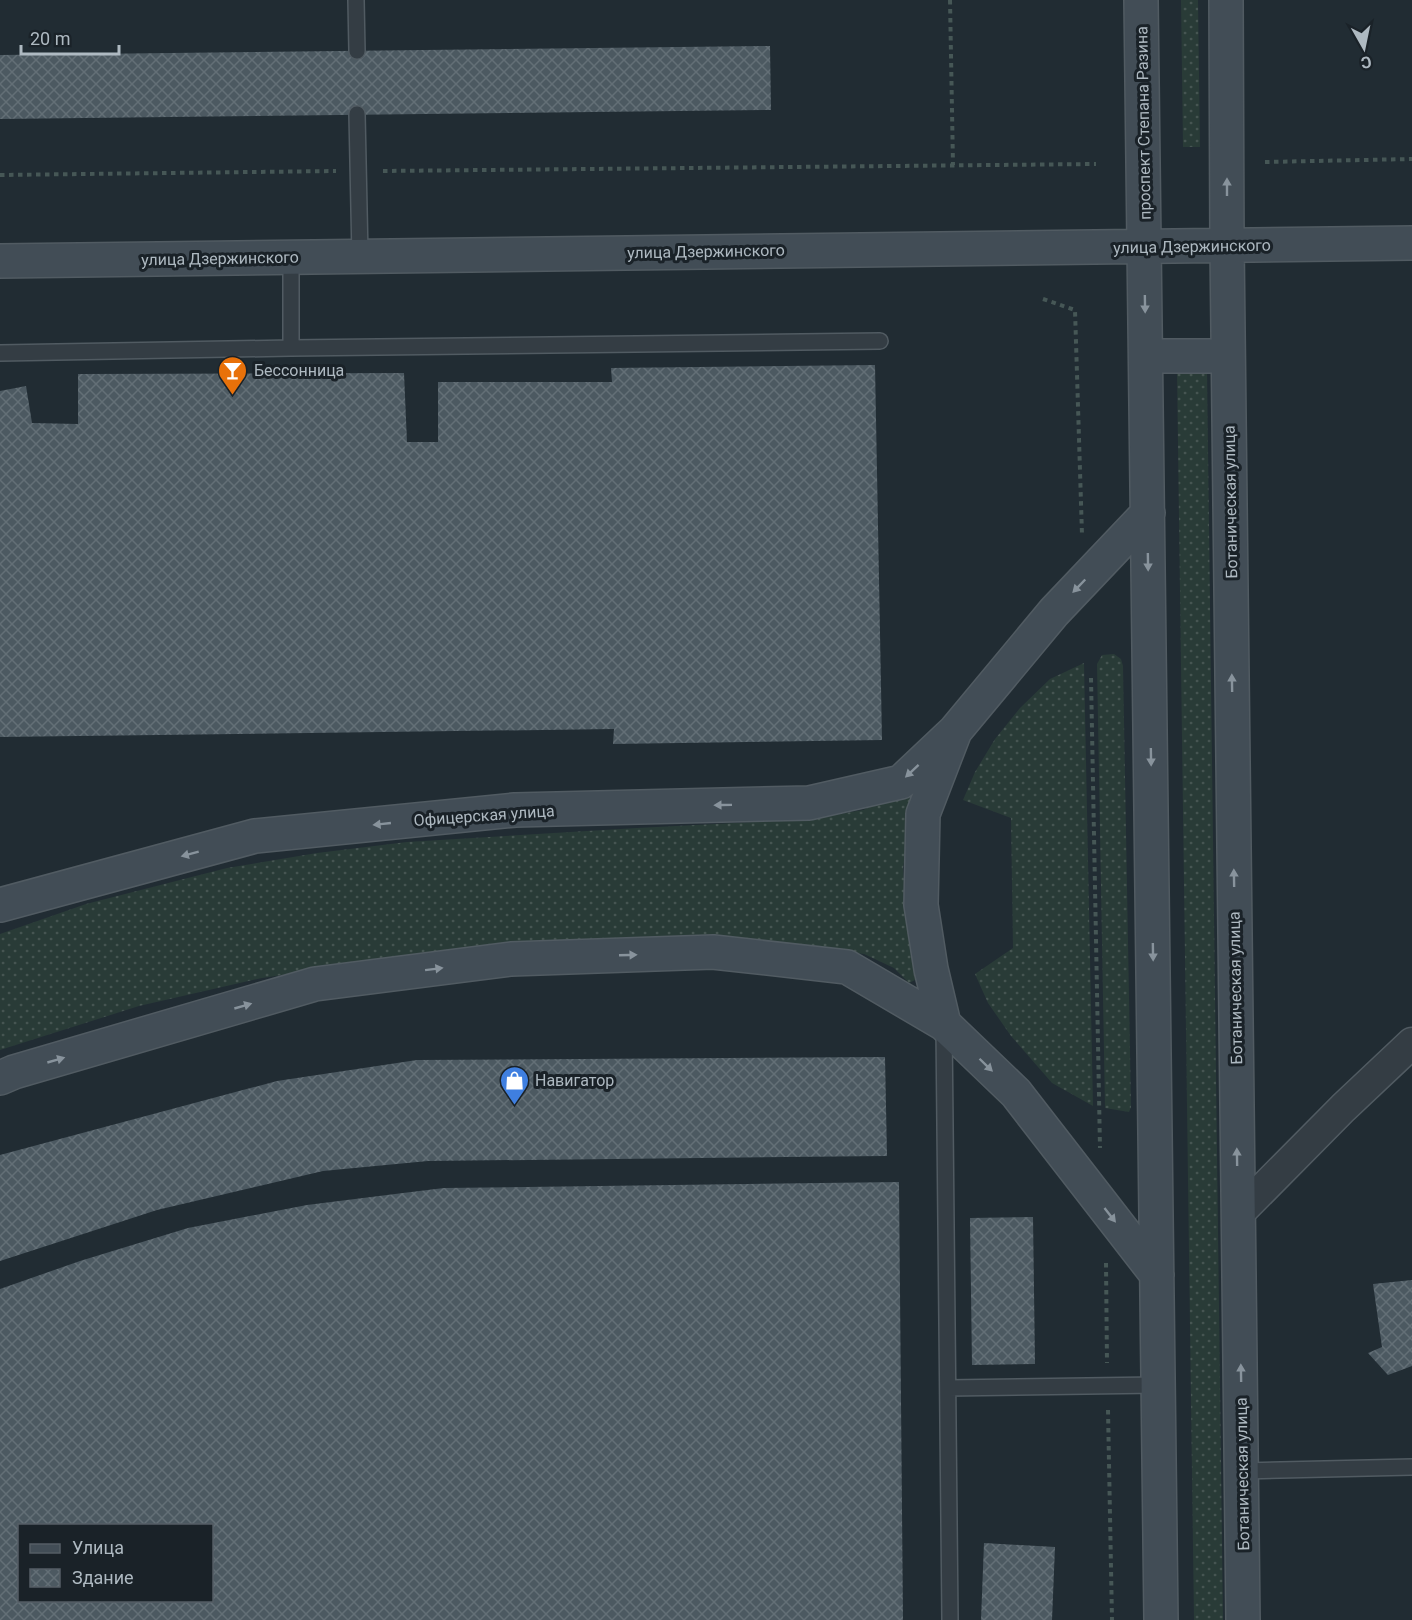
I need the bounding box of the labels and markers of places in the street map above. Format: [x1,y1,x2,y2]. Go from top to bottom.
bar icon: Бессонница [217,354,249,396]
place label: Бессонница [254,361,344,380]
shop icon: Навигатор [498,1064,530,1106]
place label: Навигатор [535,1071,614,1090]

